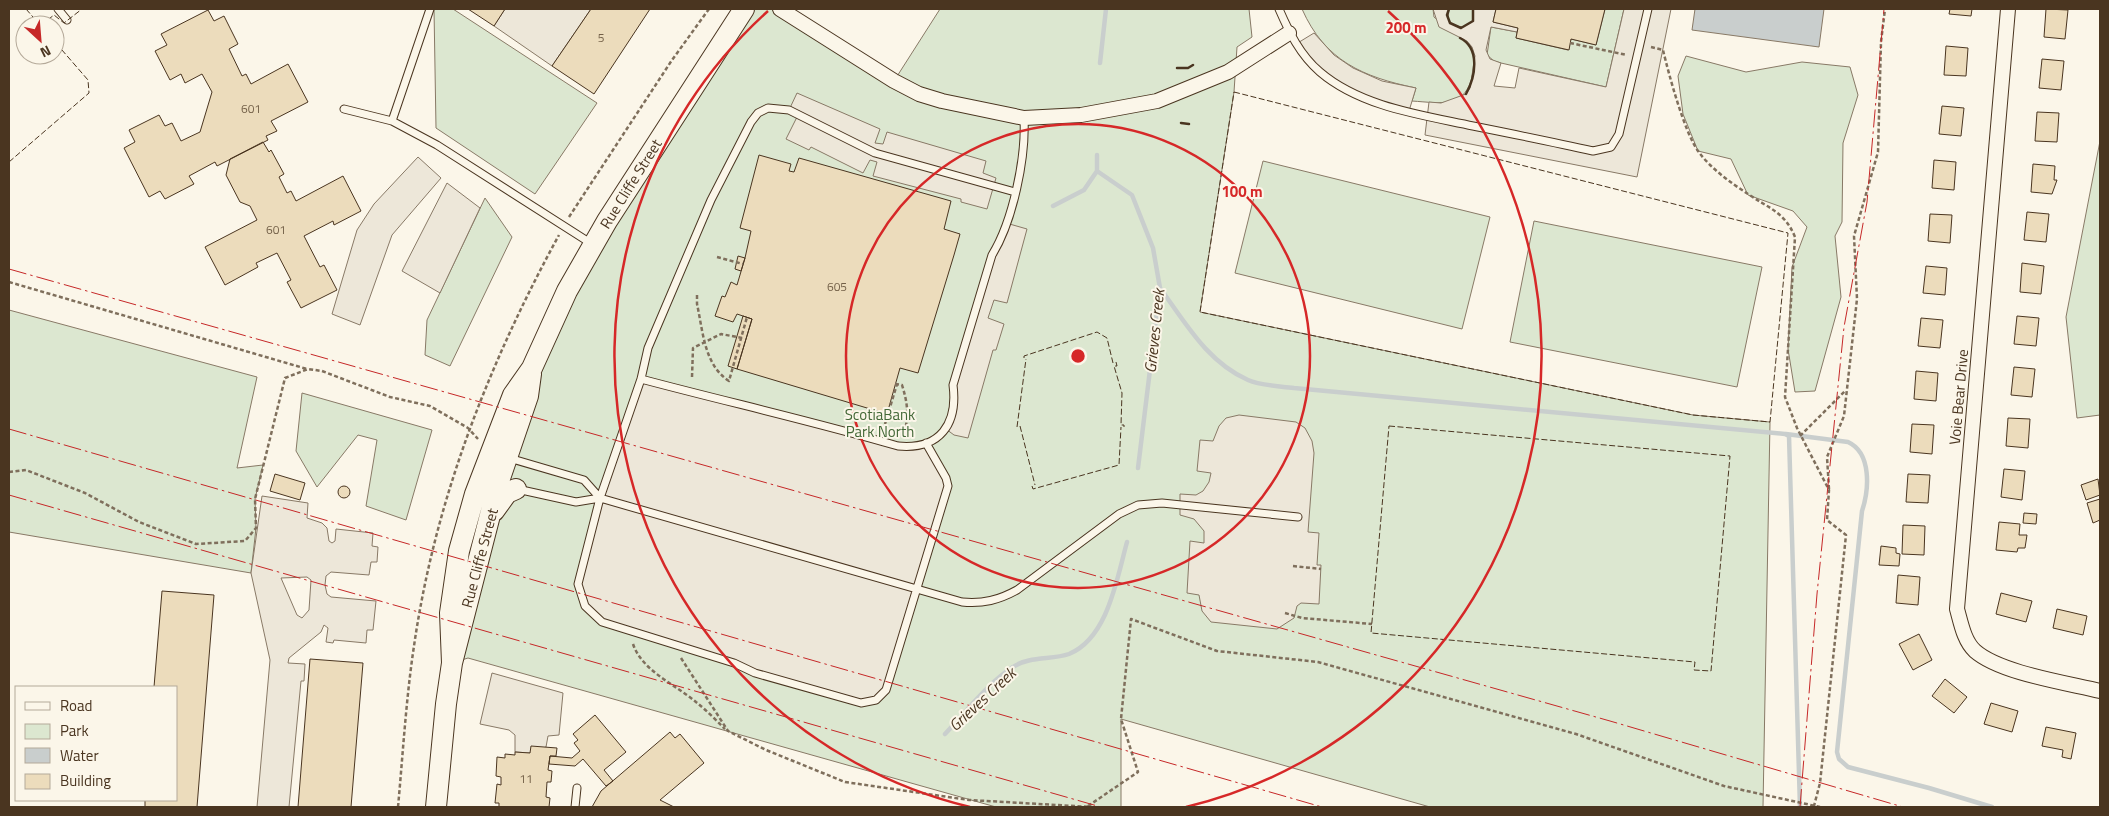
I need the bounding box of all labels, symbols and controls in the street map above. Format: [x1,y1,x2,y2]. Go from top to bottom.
north arrow [15,15,65,65]
text: 200 m [1385,16,1427,39]
house number: 5 [598,28,605,47]
text: N [37,41,55,64]
house number: 601 [241,99,261,118]
street label: Rue Cliffe Street [594,134,668,233]
text: 100 m [1221,180,1263,203]
house number: 601 [266,220,286,239]
house number: 605 [827,277,847,296]
water label: Grieves Creek [1138,286,1171,374]
centre of rings [1069,347,1087,365]
street label: Voie Bear Drive [1943,348,1974,446]
park label: ScotiaBank Park North [845,403,915,443]
street label: Rue Cliffe Street [455,505,504,610]
water label: Grieves Creek [943,660,1022,737]
legend [15,686,178,801]
text: Road [60,694,92,717]
text: Park [60,719,89,742]
text: Water [60,744,99,767]
text: Building [60,769,111,792]
house number: 11 [519,769,533,788]

